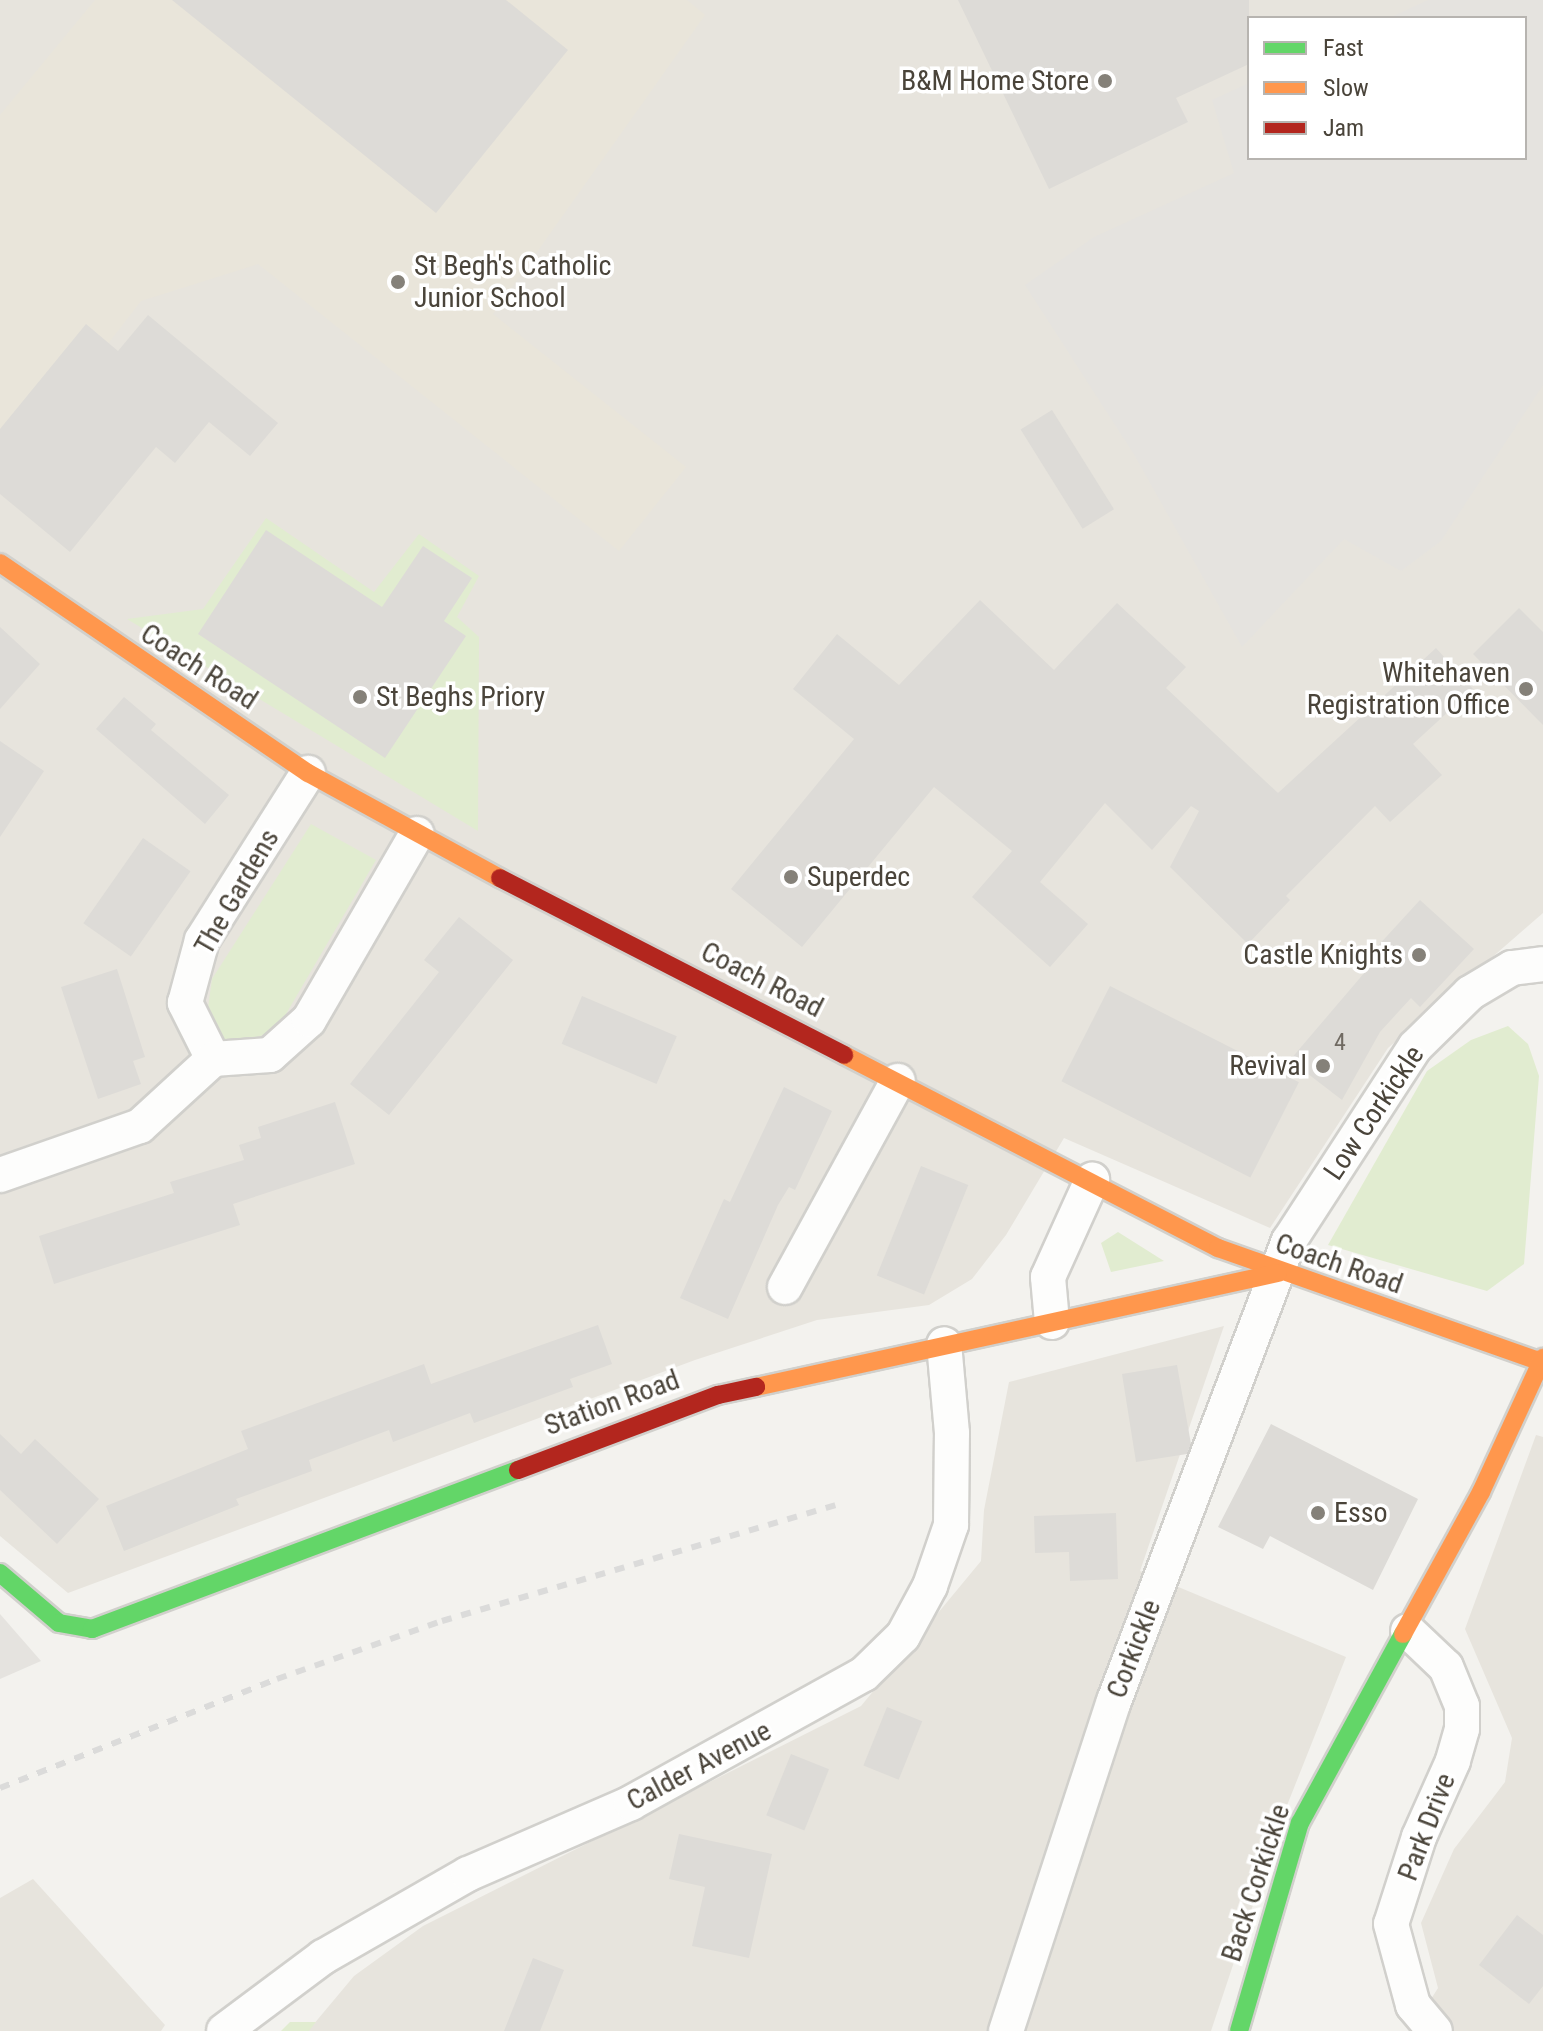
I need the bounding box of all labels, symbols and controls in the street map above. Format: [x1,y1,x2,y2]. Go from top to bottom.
legend [1247,16,1527,160]
text: Fast [1323,34,1364,62]
place label: B&M Home Store [901,64,1089,98]
marker: B&M Home Store [1096,72,1114,90]
text: Slow [1323,74,1369,102]
text: Jam [1323,114,1364,142]
place label: St Begh's Catholic Junior School [414,249,611,315]
marker: St Begh's Catholic Junior School [389,273,407,291]
street label: Coach Road [134,617,264,717]
place label: Whitehaven Registration Office [1307,656,1510,722]
place label: St Beghs Priory [376,680,545,714]
marker: Whitehaven Registration Office [1517,680,1535,698]
marker: St Beghs Priory [351,688,369,706]
street label: The Gardens [188,823,286,961]
place label: Superdec [807,860,910,894]
marker: Superdec [782,868,800,886]
street label: Coach Road [695,935,829,1025]
place label: Castle Knights [1243,938,1403,972]
marker: Castle Knights [1410,946,1428,964]
house number: 4 [1334,1029,1346,1057]
street label: Low Corkickle [1317,1040,1431,1186]
place label: Revival [1229,1049,1307,1083]
marker: Revival [1314,1057,1332,1075]
street label: Coach Road [1271,1227,1407,1301]
street label: Station Road [540,1363,684,1443]
place label: Esso [1334,1496,1388,1530]
marker: Esso [1309,1504,1327,1522]
street label: Corkickle [1100,1595,1168,1703]
street label: Calder Avenue [621,1714,777,1818]
street label: Park Drive [1391,1769,1463,1885]
street label: Back Corkickle [1215,1800,1297,1966]

